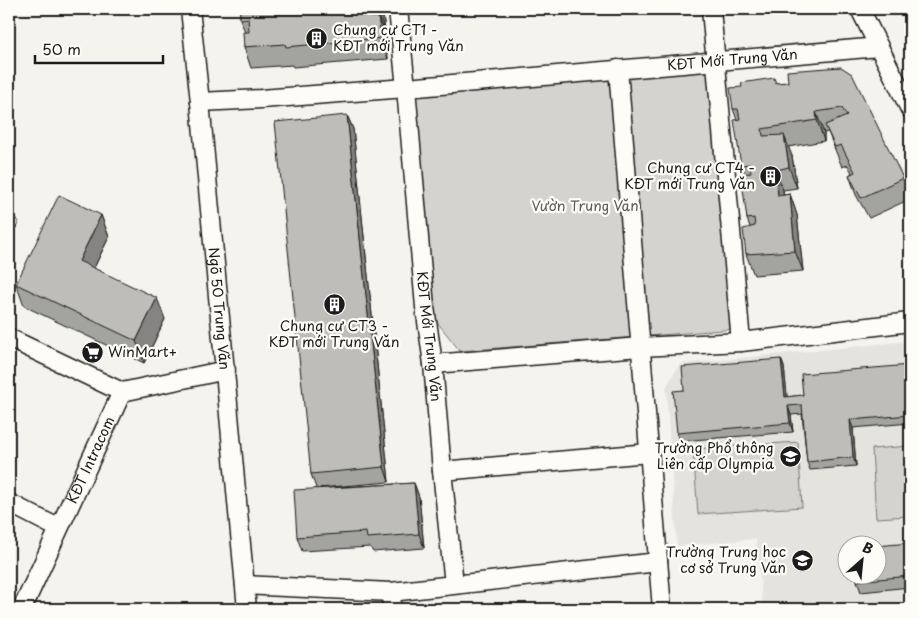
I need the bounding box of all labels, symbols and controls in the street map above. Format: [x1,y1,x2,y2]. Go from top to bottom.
place label: Chung cư CT1 - KĐT mới Trung Văn [333,19,464,56]
building icon: Chung cư CT1 - KĐT mới Trung Văn [305,26,329,50]
scale bar [35,32,162,64]
text: 50 m [42,37,81,60]
street label: KĐT Mới Trung Văn [666,43,798,75]
place label: Chung cư CT4 - KĐT mới Trung Văn [624,157,755,194]
building icon: Chung cư CT4 - KĐT mới Trung Văn [759,164,783,188]
park label: Vườn Trung Văn [531,195,639,216]
street label: Ngõ 50 Trung Văn [204,246,236,371]
street label: KĐT Mới Trung Văn [412,270,447,402]
building icon: Chung cư CT3 - KĐT mới Trung Văn [322,292,346,316]
place label: Chung cư CT3 - KĐT mới Trung Văn [269,315,399,352]
supermarket icon: WinMart+ [80,340,104,364]
place label: WinMart+ [108,341,177,362]
street label: KĐT Intracom [61,413,119,507]
place label: Trường Phổ thông Liên cấp Olympia [654,437,774,474]
school or university icon: Trường Phổ thông Liên cấp Olympia [778,444,802,468]
north arrow [836,536,886,586]
text: B [859,536,877,560]
place label: Trường Trung học cơ sở Trung Văn [666,541,786,578]
school or university icon: Trường Trung học cơ sở Trung Văn [790,548,814,572]

